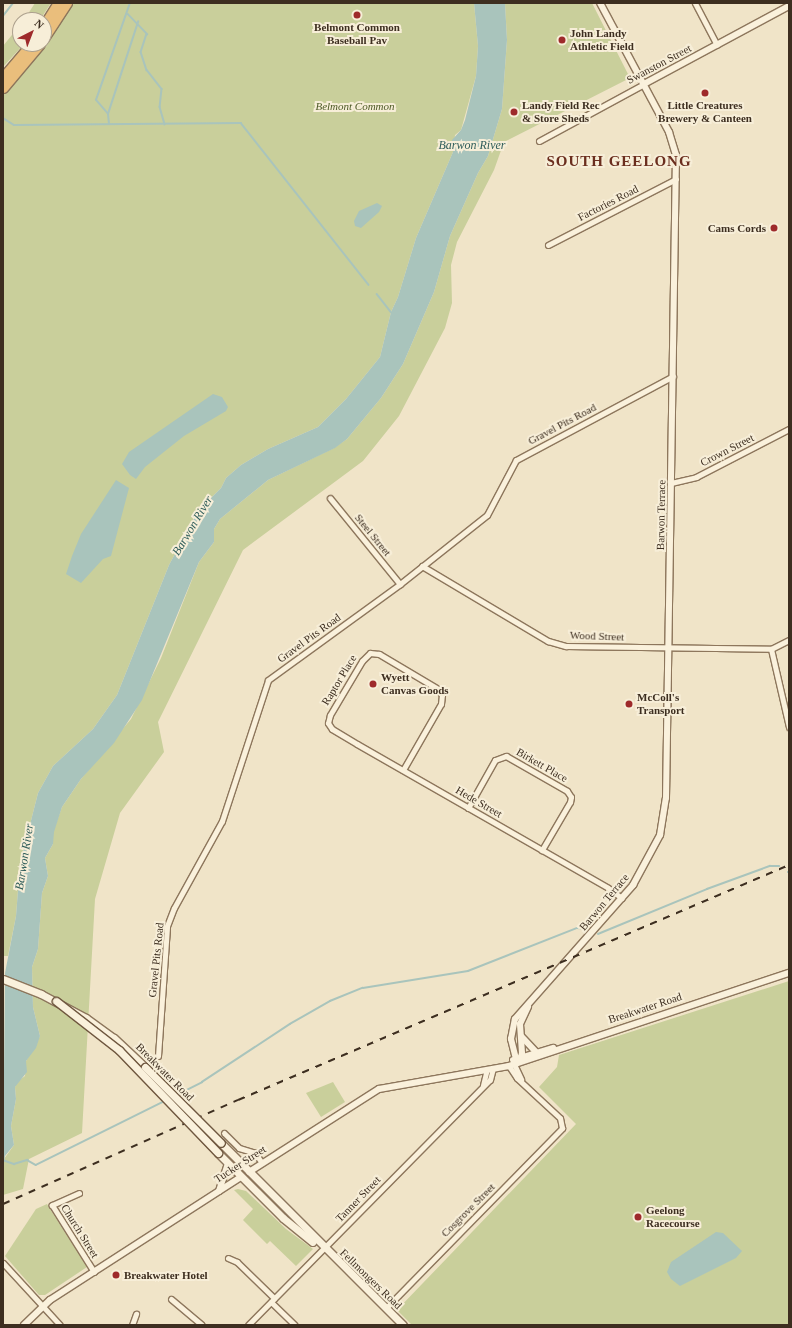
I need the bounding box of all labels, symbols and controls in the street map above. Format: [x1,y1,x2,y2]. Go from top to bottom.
marker: Belmont Common Baseball Pav [352,10,362,20]
north arrow [12,12,52,52]
text: N [32,17,46,31]
place label: Belmont Common Baseball Pav [314,21,400,47]
place label: John Landy Athletic Field [570,27,634,53]
marker: John Landy Athletic Field [557,35,567,45]
street label: Swanston Street [624,41,694,87]
marker: Little Creatures Brewery & Canteen [700,88,710,98]
park label: Belmont Common [315,99,395,113]
place label: Landy Field Rec & Store Sheds [522,99,600,125]
place label: Little Creatures Brewery & Canteen [658,99,752,125]
marker: Landy Field Rec & Store Sheds [509,107,519,117]
water label: Barwon River [439,139,505,153]
district label: SOUTH GEELONG [546,153,692,171]
street label: Factories Road [575,182,641,224]
place label: Cams Cords [708,221,766,235]
marker: Cams Cords [769,223,779,233]
street label: Gravel Pits Road [526,401,598,447]
street label: Crown Street [698,431,756,469]
street label: Barwon Terrace [654,480,668,550]
water label: Barwon River [170,494,216,558]
street label: Steel Street [352,511,394,559]
street label: Gravel Pits Road [275,611,343,665]
street label: Wood Street [570,628,624,644]
street label: Raptor Place [319,652,359,708]
place label: Wyett Canvas Goods [381,671,449,697]
marker: Wyett Canvas Goods [368,679,378,689]
place label: McColl's Transport [637,691,684,717]
marker: McColl's Transport [624,699,634,709]
street label: Birkett Place [514,745,570,785]
street label: Hede Street [453,783,505,821]
water label: Barwon River [13,823,37,891]
street label: Barwon Terrace [576,871,632,933]
street label: Gravel Pits Road [146,922,166,998]
street label: Breakwater Road [607,990,683,1026]
street label: Breakwater Road [133,1040,197,1104]
street label: Tucker Street [212,1142,268,1186]
street label: Tanner Street [333,1173,383,1225]
street label: Cosgrove Street [438,1180,498,1240]
street label: Church Street [58,1202,102,1260]
place label: Geelong Racecourse [646,1204,700,1230]
marker: Geelong Racecourse [633,1212,643,1222]
street label: Fellmongers Road [337,1246,405,1312]
place label: Breakwater Hotel [124,1268,208,1282]
marker: Breakwater Hotel [111,1270,121,1280]

